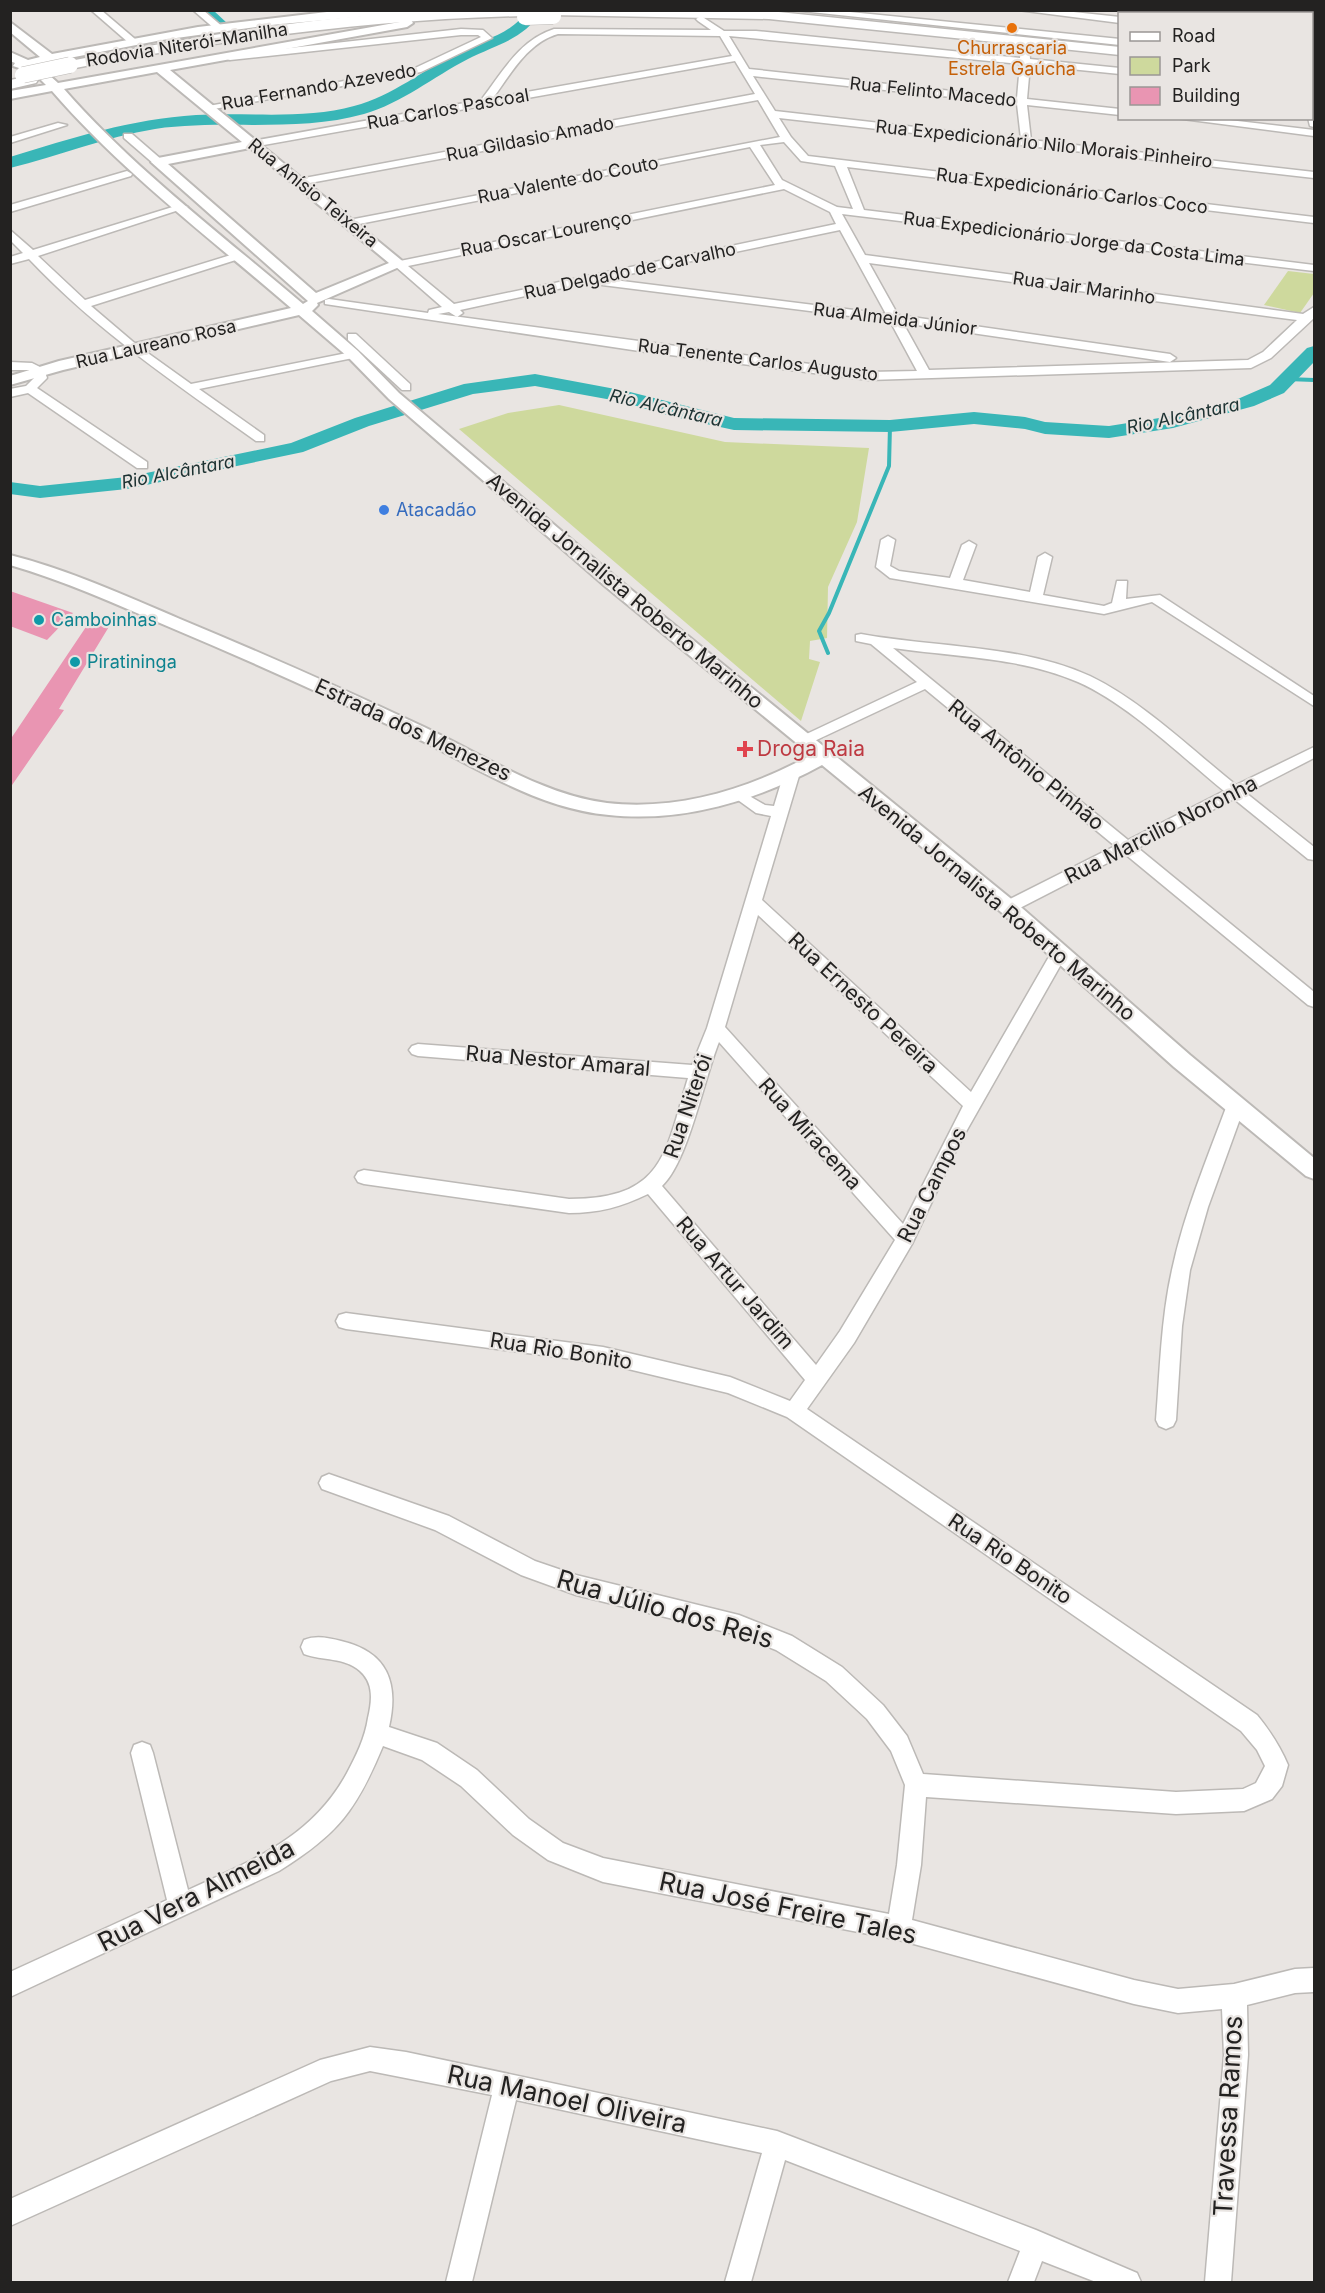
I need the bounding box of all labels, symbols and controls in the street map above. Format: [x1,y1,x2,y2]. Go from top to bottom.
legend [1118,12,1313,120]
street label: Rodovia Niterói-Manilha [85,18,289,71]
marker: Churrascaria Estrela Gaúcha [1005,21,1019,35]
text: Road [1172,25,1215,46]
place label: Churrascaria Estrela Gaúcha [948,37,1076,79]
text: Park [1172,55,1211,76]
street label: Rua Fernando Azevedo [220,59,418,114]
street label: Rua Felinto Macedo [849,72,1018,111]
street label: Rua Carlos Pascoal [365,84,531,133]
text: Building [1172,85,1240,106]
street label: Rua Gildasio Amado [444,112,616,165]
street label: Rua Expedicionário Nilo Morais Pinheiro [875,115,1214,172]
street label: Rua Anísio Teixeira [244,134,382,251]
street label: Rua Valente do Couto [476,152,660,207]
street label: Rua Expedicionário Carlos Coco [935,163,1209,218]
street label: Rua Oscar Lourenço [459,207,633,260]
street label: Rua Expedicionário Jorge da Costa Lima [902,207,1246,270]
street label: Rua Delgado de Carvalho [522,238,738,303]
street label: Rua Jair Marinho [1011,267,1157,308]
street label: Rua Almeida Júnior [812,298,978,339]
street label: Rua Laureano Rosa [74,315,238,372]
street label: Rua Tenente Carlos Augusto [637,334,879,385]
water label: Rio Alcântara [608,384,725,431]
water label: Rio Alcântara [1124,393,1241,438]
water label: Rio Alcântara [119,450,236,493]
street label: Avenida Jornalista Roberto Marinho [482,467,769,714]
place label: Atacadão [396,499,477,520]
marker: Atacadão [377,503,391,517]
place label: Camboinhas [51,609,157,630]
marker: Camboinhas [32,613,46,627]
place label: Piratininga [87,651,177,672]
marker: Piratininga [68,655,82,669]
street label: Estrada dos Menezes [311,673,515,786]
street label: Rua Antônio Pinhão [943,694,1109,835]
place label: Droga Raia [757,736,865,761]
marker: Droga Raia [738,742,752,756]
street label: Rua Marcilio Noronha [1060,770,1261,889]
street label: Avenida Jornalista Roberto Marinho [854,779,1141,1026]
street label: Rua Ernesto Pereira [783,927,943,1078]
street label: Rua Nestor Amaral [465,1040,651,1081]
street label: Rua Niterói [658,1050,717,1161]
street label: Rua Miracema [754,1073,867,1195]
street label: Rua Campos [892,1123,971,1246]
street label: Rua Artur Jardim [671,1211,800,1354]
street label: Rua Rio Bonito [488,1327,634,1374]
street label: Rua Rio Bonito [944,1508,1077,1609]
street label: Rua Júlio dos Reis [553,1563,777,1654]
street label: Rua Vera Almeida [92,1832,299,1958]
street label: Rua José Freire Tales [656,1865,920,1950]
street label: Travessa Ramos [1207,2015,1248,2217]
street label: Rua Manoel Oliveira [444,2058,690,2139]

